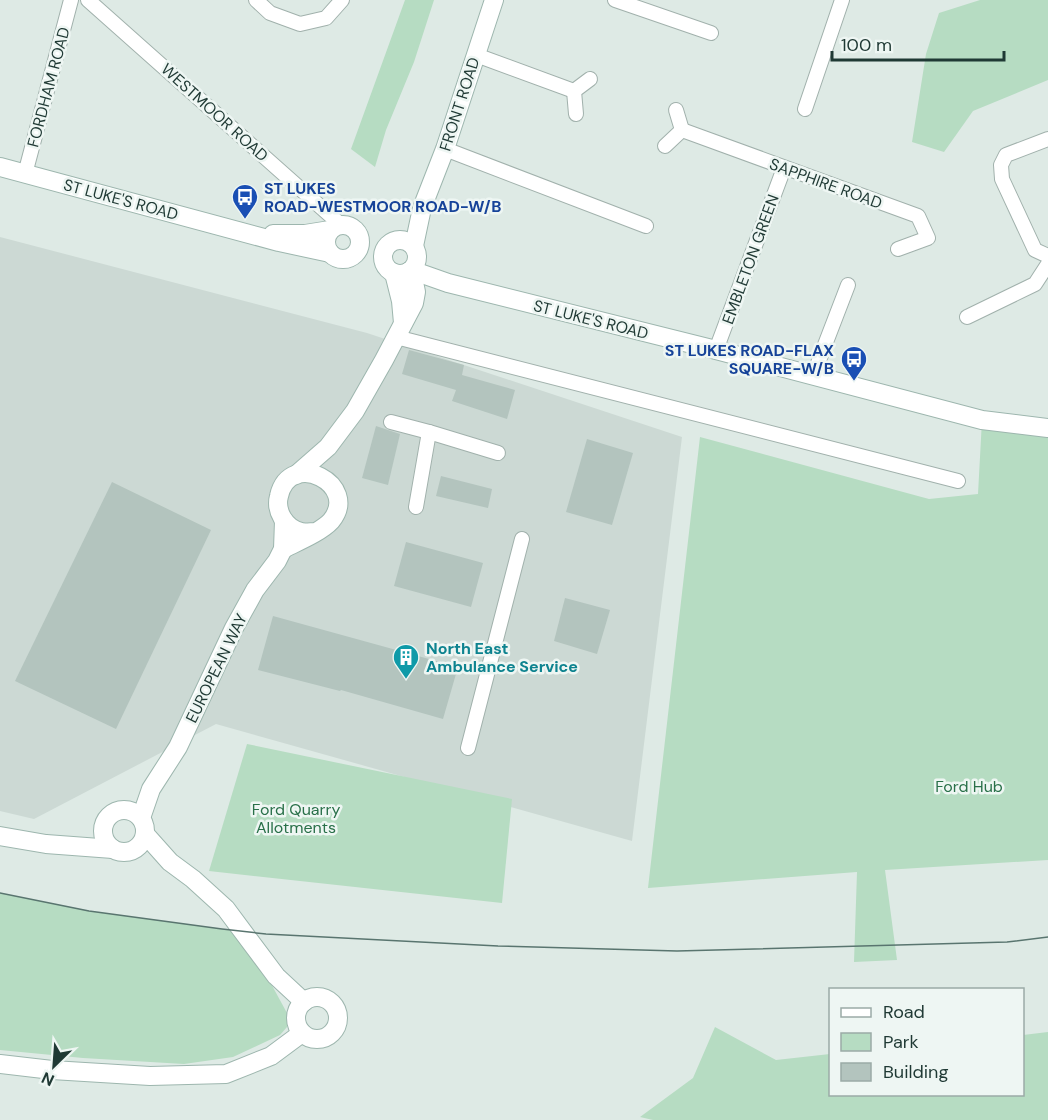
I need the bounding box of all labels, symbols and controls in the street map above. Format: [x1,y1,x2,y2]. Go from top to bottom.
scale bar [832,24,1004,62]
street label: FORDHAM ROAD [22,25,75,149]
text: 100 m [841,33,892,57]
street label: FRONT ROAD [434,55,485,154]
street label: WESTMOOR ROAD [157,59,273,166]
street label: SAPPHIRE ROAD [767,153,885,214]
street label: ST LUKE'S ROAD [61,174,181,225]
place label: ST LUKES ROAD-WESTMOOR ROAD-W/B [264,178,502,217]
bus stop icon: ST LUKES ROAD-WESTMOOR ROAD-W/B [230,182,260,220]
street label: EMBLETON GREEN [717,191,784,327]
street label: ST LUKE'S ROAD [531,295,651,344]
place label: ST LUKES ROAD-FLAX SQUARE-W/B [665,340,834,379]
bus stop icon: ST LUKES ROAD-FLAX SQUARE-W/B [839,344,869,382]
street label: EUROPEAN WAY [181,610,252,726]
place label: North East Ambulance Service [426,638,578,677]
building icon: North East Ambulance Service [391,642,421,680]
park label: Ford Hub [935,776,1003,797]
park label: Ford Quarry Allotments [252,799,340,838]
legend [829,988,1024,1096]
text: Road [883,1000,925,1024]
text: Park [883,1030,919,1054]
north arrow [24,1036,84,1096]
text: Building [883,1060,948,1084]
text: N [38,1067,58,1091]

